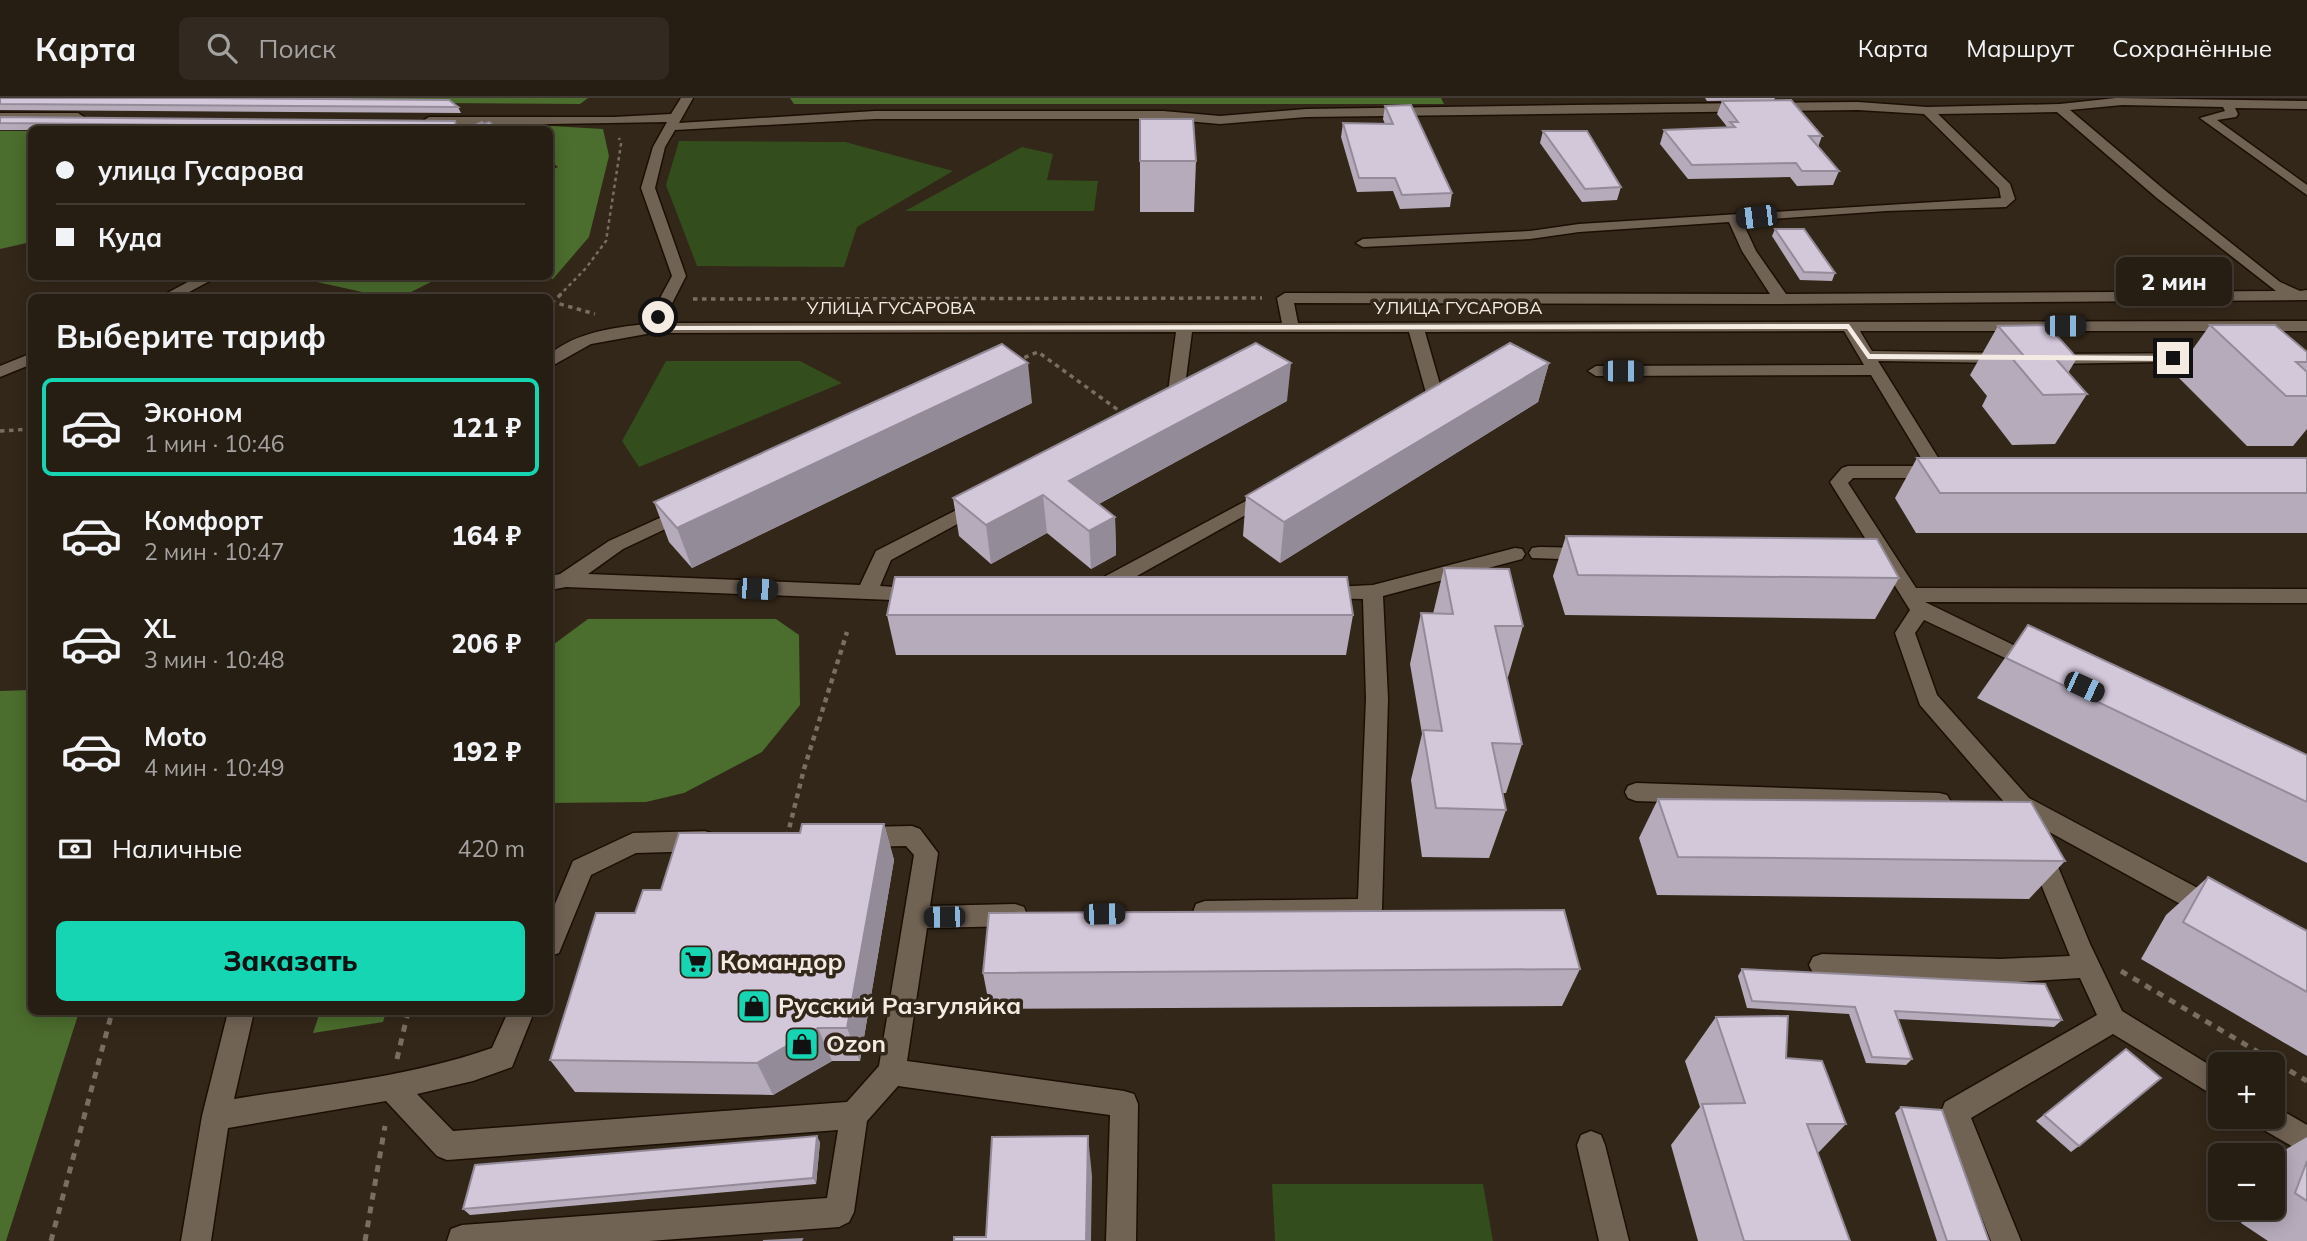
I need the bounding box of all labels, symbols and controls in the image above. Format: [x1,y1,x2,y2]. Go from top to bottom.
search box [179,17,669,80]
text: Карта [35,28,137,69]
icon: search [203,29,241,67]
text: Поиск [259,32,336,65]
text: Карта [1858,33,1928,63]
text: Маршрут [1966,33,2074,63]
text: Сохранённые [2112,33,2272,63]
text: улица Гусарова [98,154,304,187]
car [1734,204,1779,230]
text: Куда [98,221,162,254]
callout: 2 мин [2115,257,2231,306]
text: 2 мин [2141,267,2207,296]
street label: УЛИЦА ГУСАРОВА [806,296,975,319]
street label: УЛИЦА ГУСАРОВА [1373,296,1542,319]
route start [642,301,674,333]
text: Выберите тариф [56,316,326,356]
car [2045,316,2087,337]
route end [2157,342,2189,374]
car [1603,361,1645,382]
icon: car [60,396,123,459]
text: Эконом [144,396,243,429]
text: 121 ₽ [451,411,521,444]
text: 1 мин · 10:46 [144,429,284,458]
icon: car [60,504,123,567]
text: Комфорт [144,504,263,537]
text: 164 ₽ [451,519,521,552]
text: 2 мин · 10:47 [144,537,284,566]
car [736,577,779,601]
icon: car [60,612,123,675]
text: XL [144,612,176,645]
text: 206 ₽ [451,627,521,660]
text: 3 мин · 10:48 [144,645,284,674]
car [2061,669,2108,705]
icon: car [60,720,123,783]
text: Moto [144,720,207,753]
text: 192 ₽ [451,735,521,768]
text: 4 мин · 10:49 [144,753,284,782]
icon: cash [56,830,94,868]
text: Наличные [112,832,242,865]
text: 420 m [457,834,525,863]
car [1083,903,1126,925]
car [923,906,966,928]
button: Заказать [56,921,525,1001]
supermarket icon: Командор [677,943,715,981]
place label: Командор [720,946,843,976]
shop icon: Русский Разгуляйка [735,987,773,1025]
place label: Русский Разгуляйка [778,990,1021,1020]
shop icon: Ozon [783,1025,821,1063]
place label: Ozon [826,1028,886,1058]
map controls [2208,1052,2285,1220]
button: + [2208,1052,2285,1129]
button: − [2208,1143,2285,1220]

